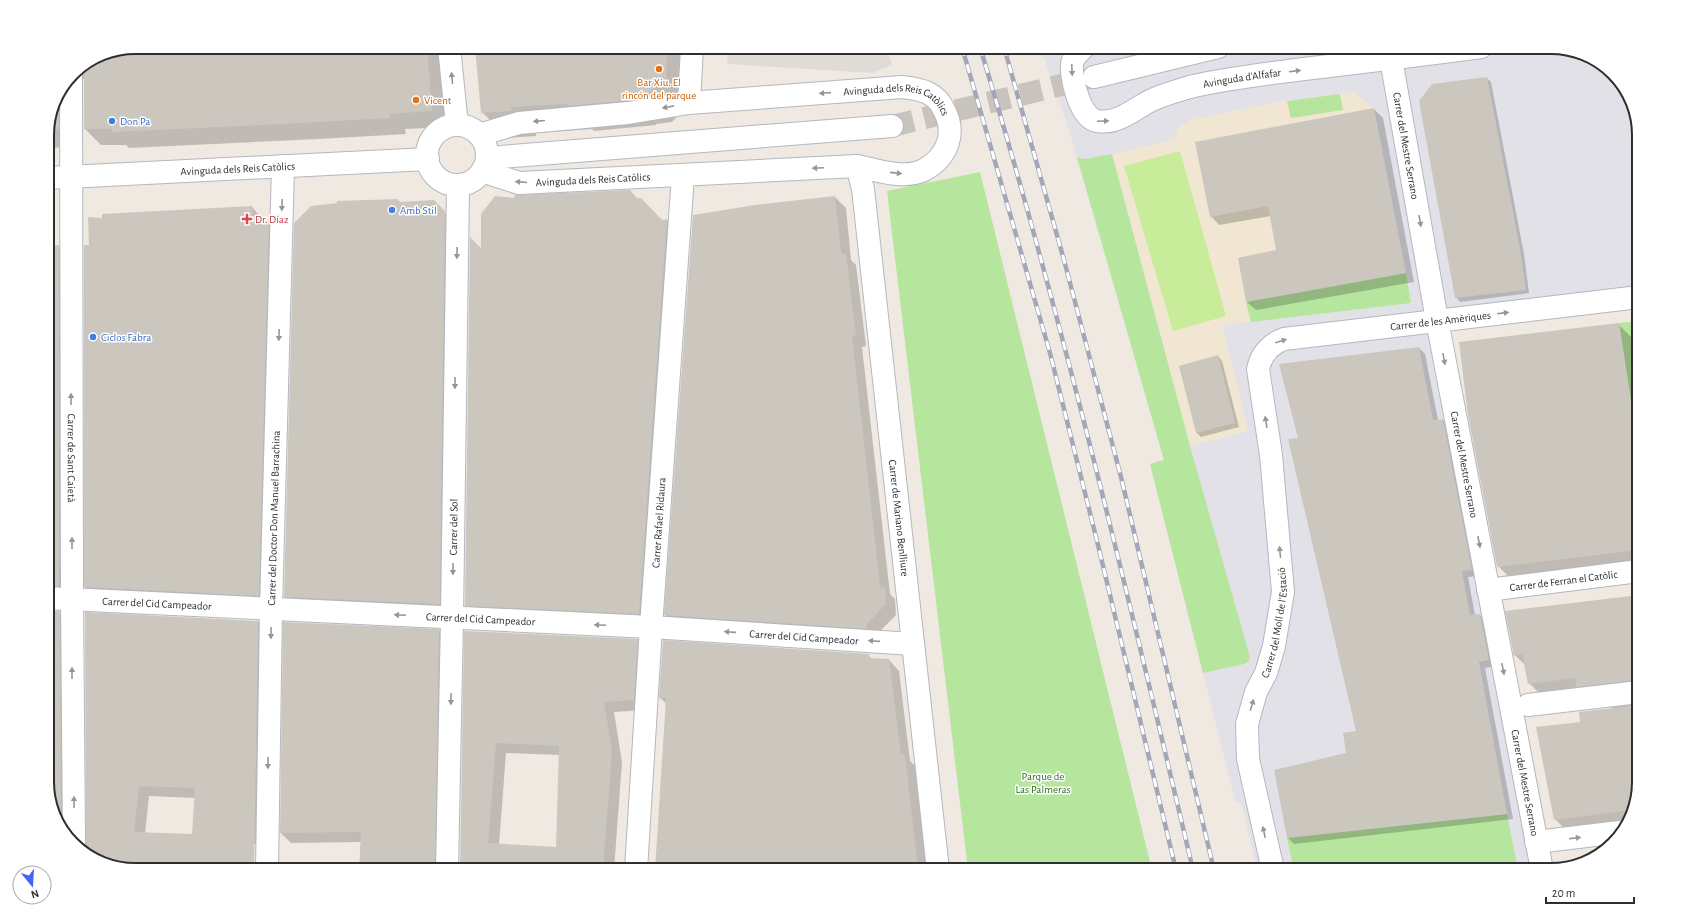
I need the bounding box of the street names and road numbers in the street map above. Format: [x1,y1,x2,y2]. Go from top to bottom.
street label: Avinguda d'Alfafar [1202,67,1282,90]
street label: Avinguda dels Reis Catòlics [843,82,951,117]
street label: Carrer del Mestre Serrano [1391,91,1421,200]
street label: Avinguda dels Reis Catòlics [180,161,295,177]
street label: Avinguda dels Reis Catòlics [535,171,651,188]
street label: Carrer de les Amèriques [1390,310,1492,332]
street label: Carrer del Mestre Serrano [1449,410,1480,519]
street label: Carrer de Sant Caietà [66,413,77,503]
street label: Carrer del Doctor Don Manuel Barrachina [266,430,282,606]
street label: Carrer de Mariano Benlliure [887,459,911,577]
street label: Carrer Rafael Ridaura [650,477,668,568]
street label: Carrer del Sol [448,499,460,556]
street label: Carrer del Moll de l'Estació [1259,567,1289,680]
street label: Carrer de Ferran el Catòlic [1509,569,1619,593]
street label: Carrer del Cid Campeador [102,596,212,612]
street label: Carrer del Cid Campeador [426,611,536,627]
street label: Carrer del Cid Campeador [749,628,859,646]
street label: Carrer del Mestre Serrano [1509,728,1540,837]

